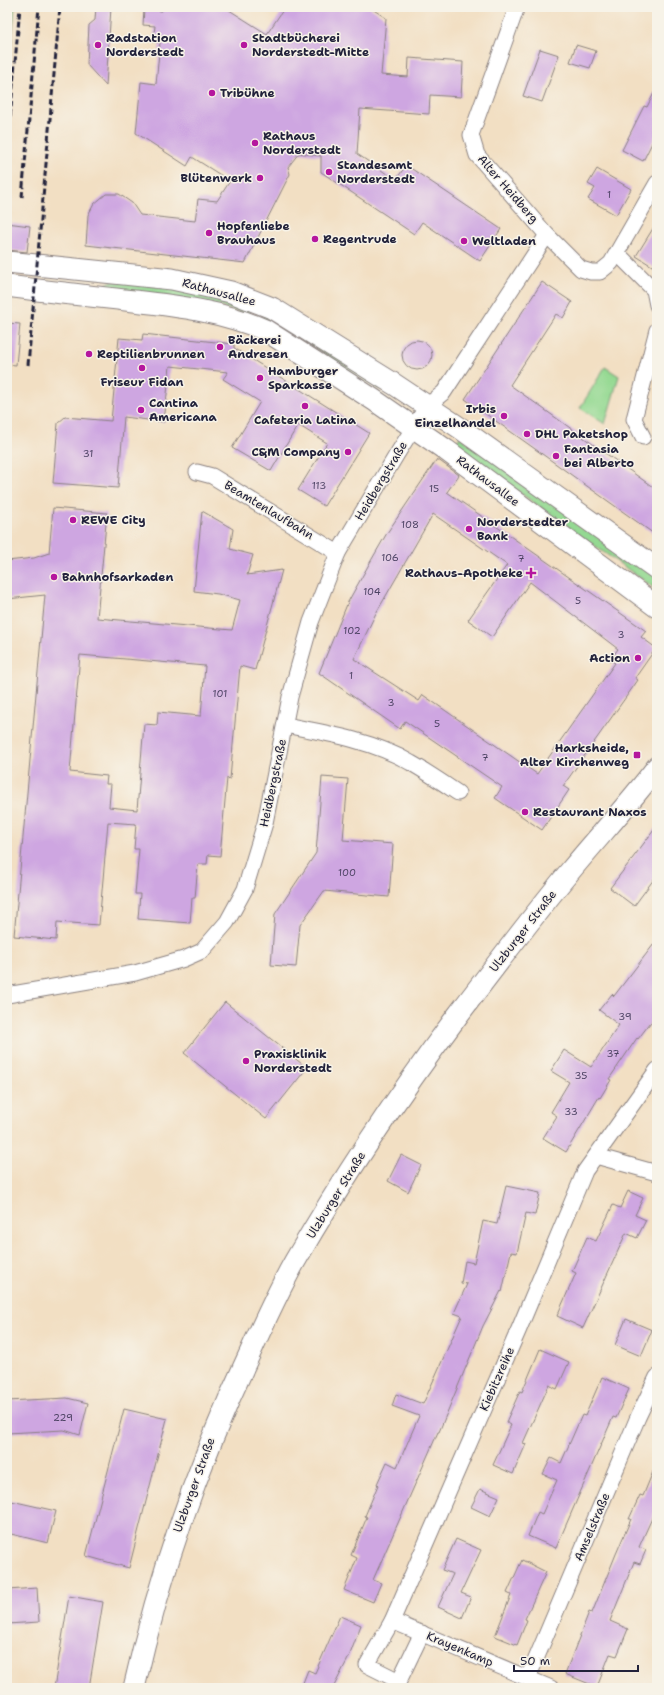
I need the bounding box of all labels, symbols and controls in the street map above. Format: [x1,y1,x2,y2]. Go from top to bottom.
place label: Radstation Norderstedt [106,30,184,60]
place label: Stadtbücherei Norderstedt-Mitte [252,30,369,60]
marker: Radstation Norderstedt [93,40,103,50]
marker: Stadtbücherei Norderstedt-Mitte [239,40,249,50]
place label: Tribühne [220,85,275,101]
marker: Tribühne [207,88,217,98]
place label: Rathaus Norderstedt [263,128,341,158]
marker: Rathaus Norderstedt [250,138,260,148]
street label: Alter Heidberg [474,151,542,227]
place label: Standesamt Norderstedt [337,157,415,187]
marker: Standesamt Norderstedt [324,167,334,177]
place label: Blütenwerk [180,170,252,186]
marker: Blütenwerk [255,173,265,183]
house number: 1 [607,188,611,201]
place label: Hopfenliebe Brauhaus [217,218,290,248]
marker: Hopfenliebe Brauhaus [204,228,214,238]
place label: Regentrude [323,231,397,247]
place label: Weltladen [472,233,536,249]
marker: Regentrude [310,234,320,244]
marker: Weltladen [459,236,469,246]
street label: Rathausallee [180,274,258,310]
place label: Bäckerei Andresen [228,332,288,362]
marker: Bäckerei Andresen [215,342,225,352]
place label: Reptilienbrunnen [97,346,205,362]
marker: Reptilienbrunnen [84,349,94,359]
marker: Friseur Fidan [137,363,147,373]
place label: Hamburger Sparkasse [268,363,339,393]
marker: Hamburger Sparkasse [255,373,265,383]
place label: Friseur Fidan [100,374,184,390]
place label: Cantina Americana [149,395,218,425]
marker: Cafeteria Latina [300,401,310,411]
place label: Irbis Einzelhandel [415,401,496,431]
marker: Cantina Americana [136,405,146,415]
marker: Irbis Einzelhandel [499,411,509,421]
place label: Cafeteria Latina [254,412,357,428]
place label: DHL Paketshop [535,426,628,442]
marker: DHL Paketshop [522,429,532,439]
street label: Heidbergstraße [351,438,411,524]
place label: Fantasia bei Alberto [564,441,634,471]
place label: C&M Company [251,444,340,460]
house number: 31 [83,447,93,460]
marker: C&M Company [343,447,353,457]
marker: Fantasia bei Alberto [551,451,561,461]
street label: Rathausallee [453,452,523,510]
street label: Beamtenlaufbahn [221,477,317,543]
house number: 113 [312,479,326,492]
house number: 15 [429,482,439,495]
place label: REWE City [81,512,146,528]
place label: Norderstedter Bank [477,514,569,544]
marker: REWE City [68,515,78,525]
house number: 108 [401,518,419,531]
marker: Norderstedter Bank [464,524,474,534]
house number: 106 [381,551,399,564]
house number: 7 [518,552,525,565]
place label: Rathaus-Apotheke [405,565,523,581]
marker: Rathaus-Apotheke [526,568,536,578]
place label: Bahnhofsarkaden [62,569,173,585]
marker: Bahnhofsarkaden [49,572,59,582]
house number: 104 [363,585,381,598]
house number: 5 [575,594,581,607]
house number: 102 [343,624,361,637]
house number: 3 [618,628,625,641]
place label: Action [589,650,630,666]
marker: Action [633,653,643,663]
house number: 1 [349,669,353,682]
house number: 101 [213,687,227,700]
house number: 3 [388,696,395,709]
house number: 5 [434,717,440,730]
street label: Heidbergstraße [256,737,290,829]
place label: Harksheide, Alter Kirchenweg [520,740,629,770]
marker: Harksheide, Alter Kirchenweg [632,750,642,760]
house number: 7 [482,751,489,764]
place label: Restaurant Naxos [533,804,647,820]
marker: Restaurant Naxos [520,807,530,817]
house number: 100 [338,866,356,879]
street label: Ulzburger Straße [486,887,560,975]
house number: 39 [618,1010,632,1023]
place label: Praxisklinik Norderstedt [254,1046,332,1076]
house number: 37 [606,1047,620,1060]
marker: Praxisklinik Norderstedt [241,1056,251,1066]
house number: 35 [575,1069,587,1082]
house number: 33 [564,1105,578,1118]
street label: Ulzburger Straße [303,1148,369,1242]
street label: Kiebitzreihe [476,1344,518,1414]
house number: 229 [53,1411,73,1424]
street label: Ulzburger Straße [169,1435,219,1535]
street label: Amselstraße [570,1490,614,1564]
street label: Krayenkamp [424,1628,496,1670]
scale bar [514,1647,638,1673]
text: 50 m [520,1653,550,1669]

